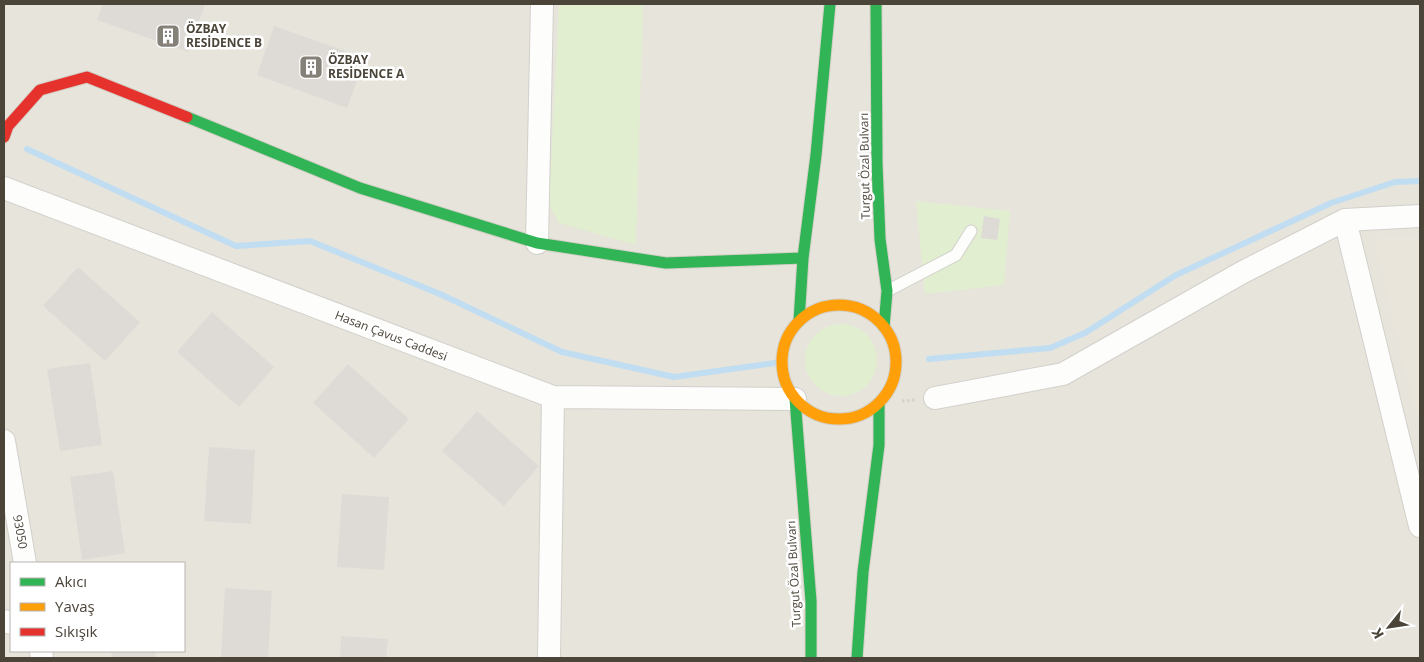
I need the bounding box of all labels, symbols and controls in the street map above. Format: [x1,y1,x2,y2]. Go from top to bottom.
place label: ÖZBAY RESİDENCE B [186,20,262,51]
building icon: ÖZBAY RESİDENCE B [155,23,181,49]
place label: ÖZBAY RESİDENCE A [328,51,405,82]
building icon: ÖZBAY RESİDENCE A [298,54,324,80]
street label: Turgut Özal Bulvarı [855,113,874,219]
street label: Hasan Çavus Caddesi [332,306,450,365]
street label: 93050 [9,514,32,550]
street label: Turgut Özal Bulvarı [782,520,805,628]
legend [10,562,185,652]
text: Akıcı [55,571,87,591]
text: Yavaş [55,596,95,616]
north arrow [1364,602,1414,652]
text: Sıkışık [55,621,98,641]
text: K [1366,624,1388,643]

